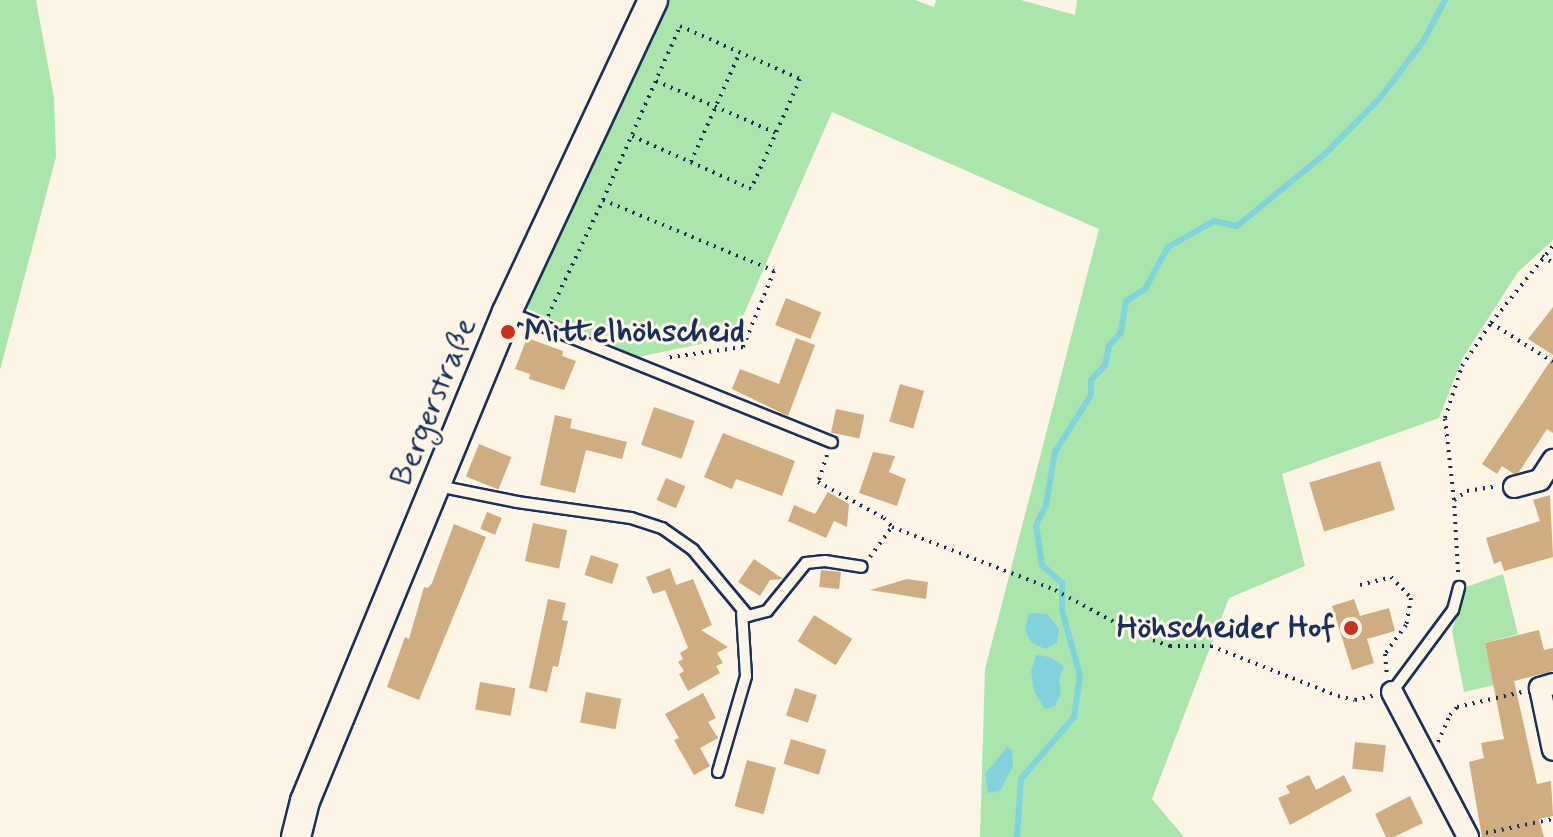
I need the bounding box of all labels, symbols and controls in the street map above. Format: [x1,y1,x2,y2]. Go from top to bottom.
street label: Bergerstraße [383,312,485,492]
place label: Mittelhöhscheid [524,313,745,351]
marker: Mittelhöhscheid [499,323,517,341]
place label: Höhscheider Hof [1116,609,1335,647]
marker: Höhscheider Hof [1342,619,1360,637]

